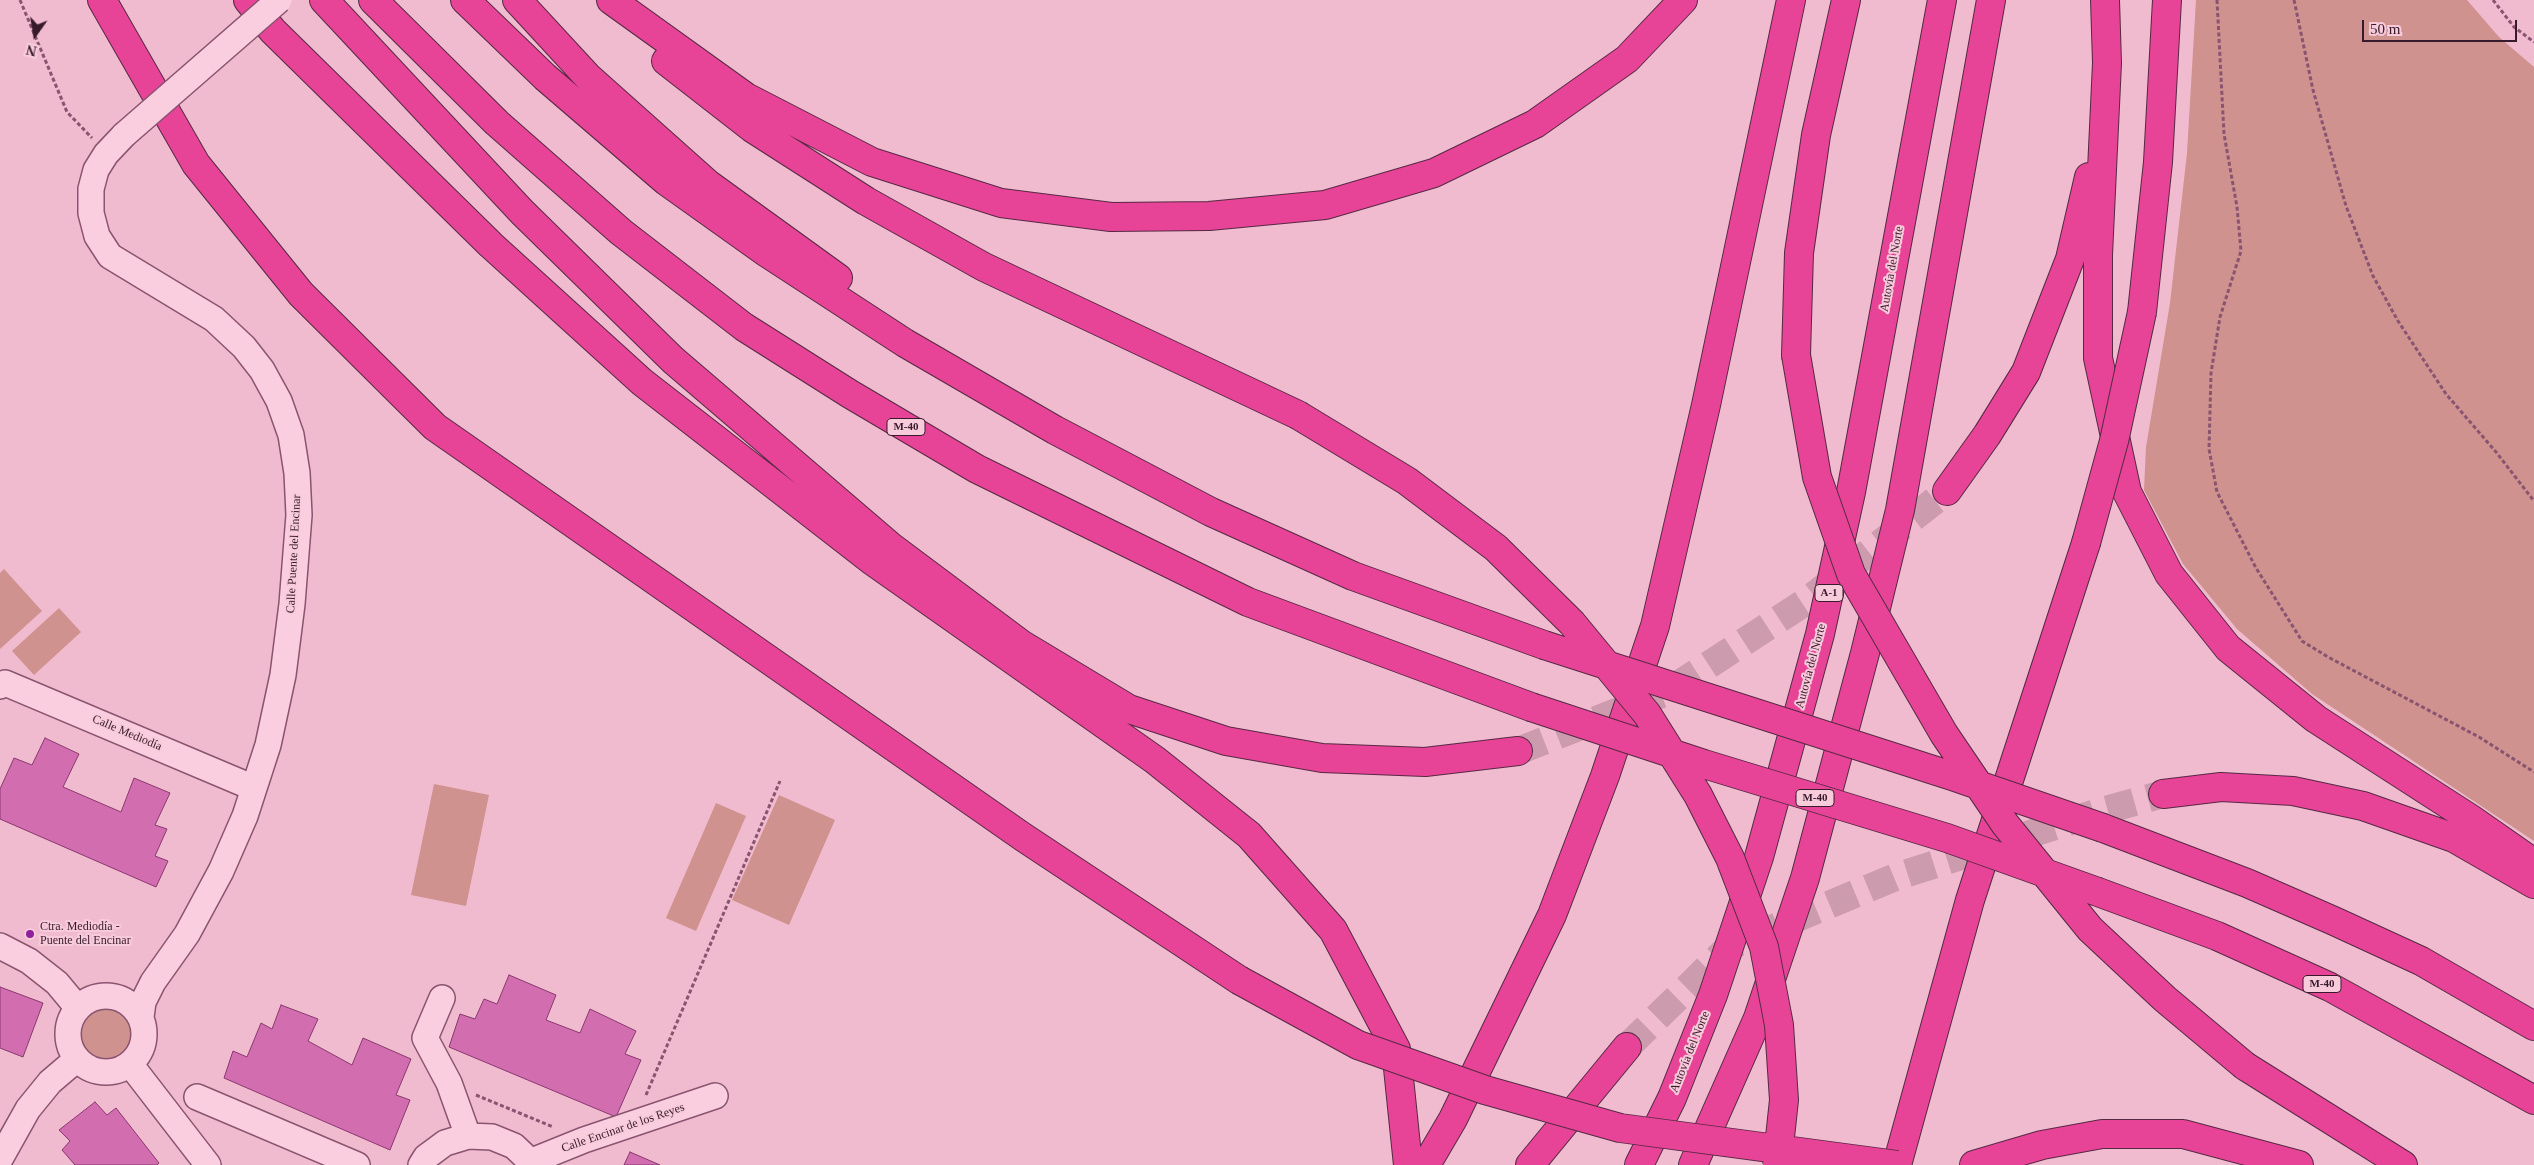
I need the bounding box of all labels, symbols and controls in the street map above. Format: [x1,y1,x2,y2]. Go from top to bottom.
north arrow [10,10,60,60]
scale bar [2364,10,2519,42]
text: 50 m [2370,21,2400,37]
text: N [25,42,38,59]
street label: Autovía del Norte [1877,225,1907,313]
road number: M-40 [887,418,925,436]
street label: Calle Puente del Encinar [284,494,304,614]
road number: A-1 [1815,584,1843,602]
street label: Autovía del Norte [1793,622,1829,710]
street label: Calle Mediodía [90,712,164,754]
road number: M-40 [1796,790,1834,806]
place label: Ctra. Mediodía - Puente del Encinar [40,920,131,948]
marker: Ctra. Mediodía - Puente del Encinar [24,928,36,940]
road number: M-40 [2303,976,2341,992]
street label: Autovía del Norte [1667,1009,1713,1095]
street label: Calle Encinar de los Reyes [560,1100,686,1156]

